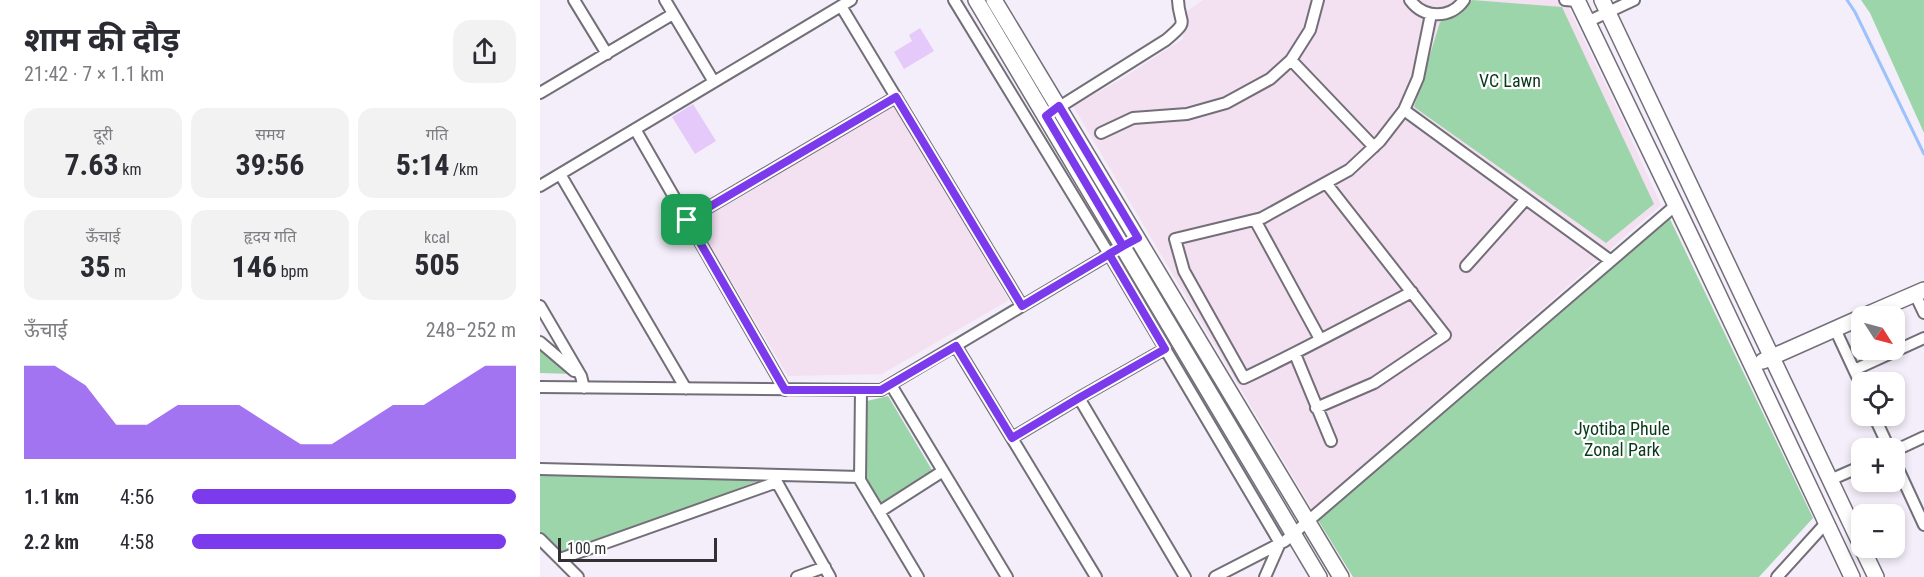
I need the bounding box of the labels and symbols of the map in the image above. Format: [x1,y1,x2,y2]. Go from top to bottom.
park label: VC Lawn [1479,70,1541,91]
pin [661,194,712,245]
north arrow [1851,306,1905,360]
park label: Jyotiba Phule Zonal Park [1574,418,1670,460]
scale bar [558,535,717,562]

